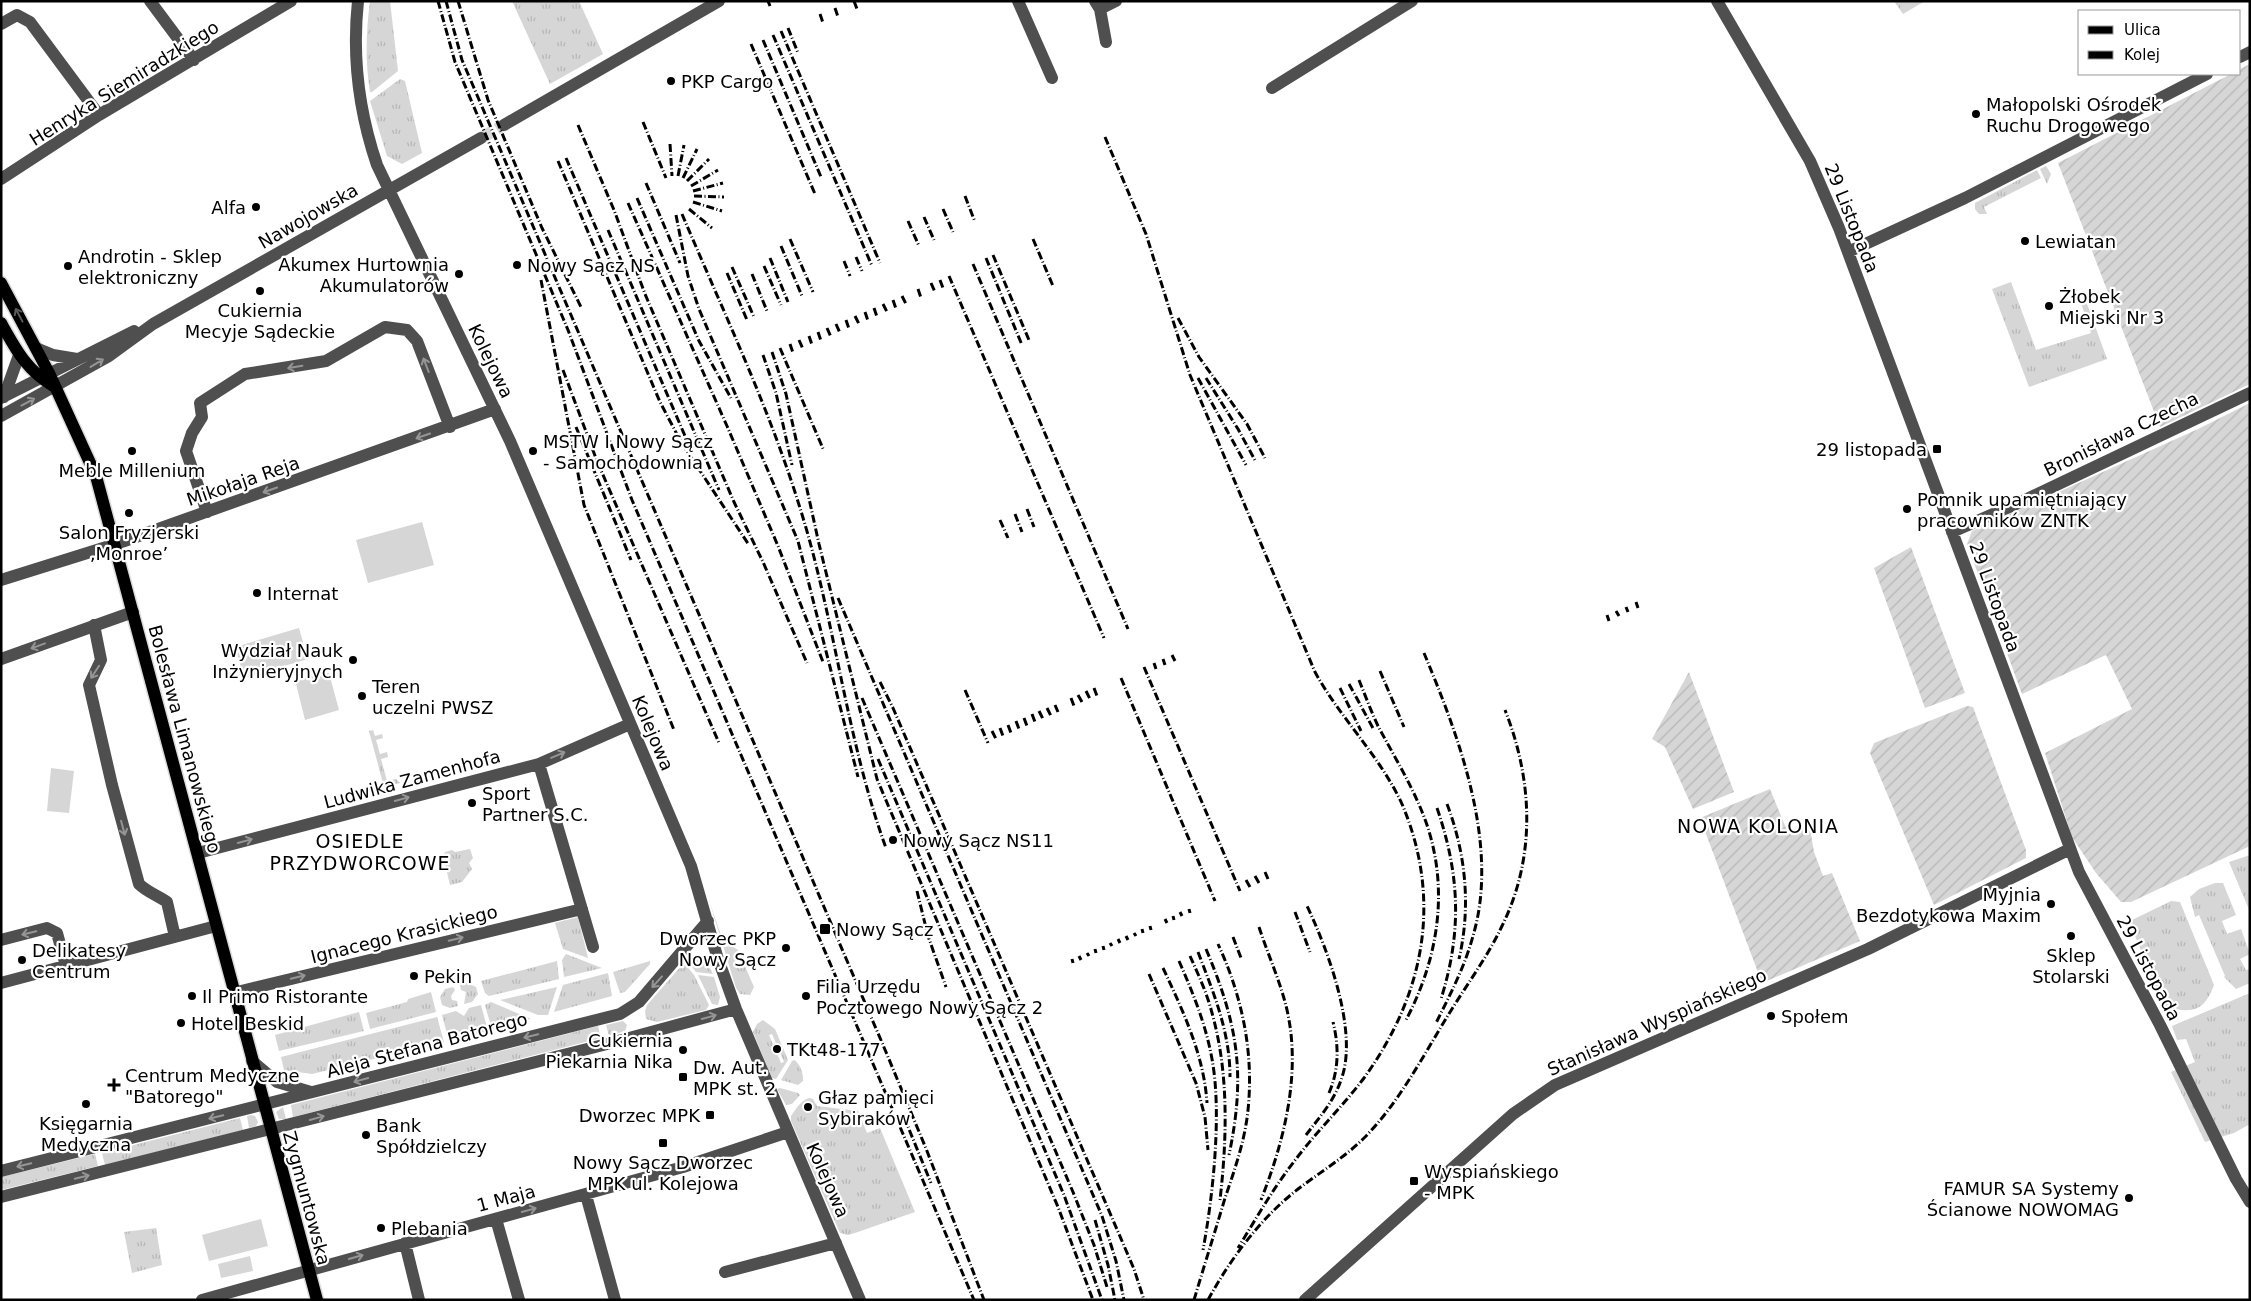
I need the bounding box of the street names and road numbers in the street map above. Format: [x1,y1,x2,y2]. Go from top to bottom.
street label: Henryka Siemiradzkiego [25,16,223,150]
street label: 29 Listopada [1821,160,1883,276]
street label: Nawojowska [254,179,362,253]
street label: Kolejowa [464,321,518,401]
street label: Bronisława Czecha [2040,387,2202,481]
street label: Mikołaja Reja [184,452,302,510]
street label: 29 Listopada [1965,539,2025,655]
street label: Bolesława Limanowskiego [144,623,226,855]
street label: Kolejowa [628,692,678,774]
street label: Ludwika Zamenhofa [321,745,503,813]
street label: Ignacego Krasickiego [308,901,500,967]
street label: 29 Listopada [2112,912,2186,1024]
street label: Stanisława Wyspiańskiego [1544,964,1770,1080]
street label: Aleja Stefana Batorego [324,1008,530,1082]
street label: Zygmuntowska [279,1129,335,1267]
street label: Kolejowa [802,1139,854,1221]
street label: 1 Maja [474,1180,538,1216]

